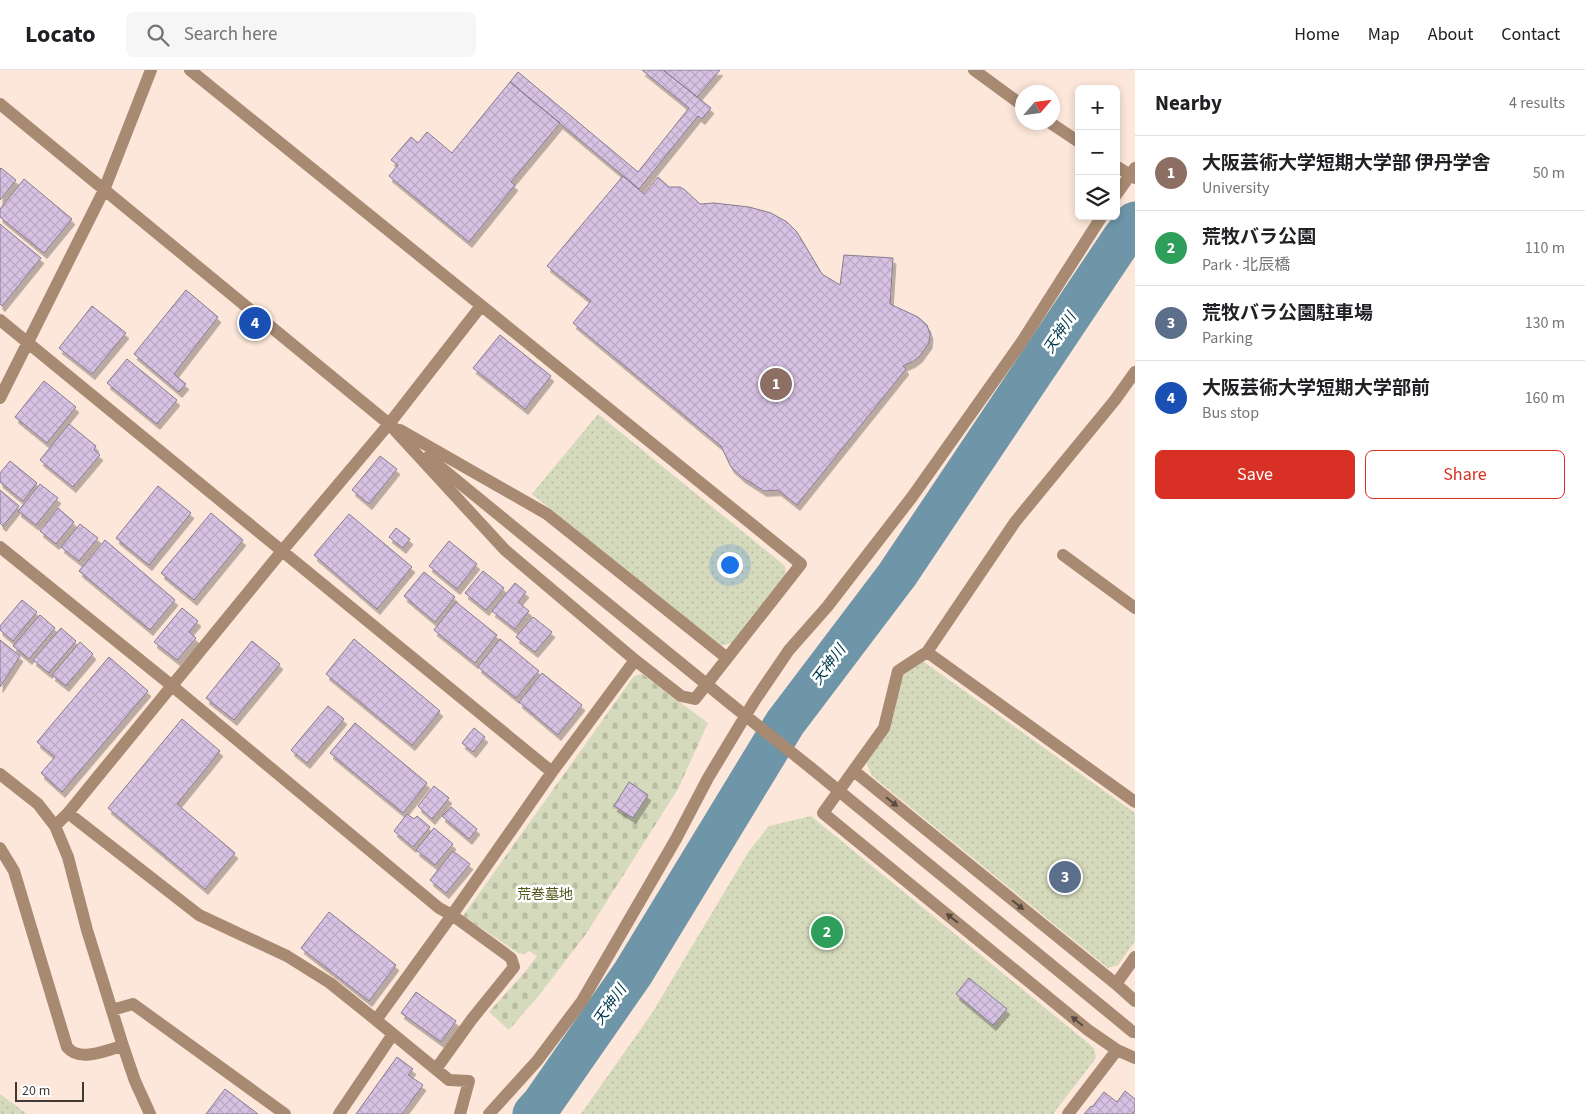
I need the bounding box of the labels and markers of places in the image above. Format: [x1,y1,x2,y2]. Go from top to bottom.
pin: 4 [239,304,271,342]
pin: 1 [760,365,792,403]
pin: 3 [1049,858,1081,896]
pin: 2 [811,913,843,951]

